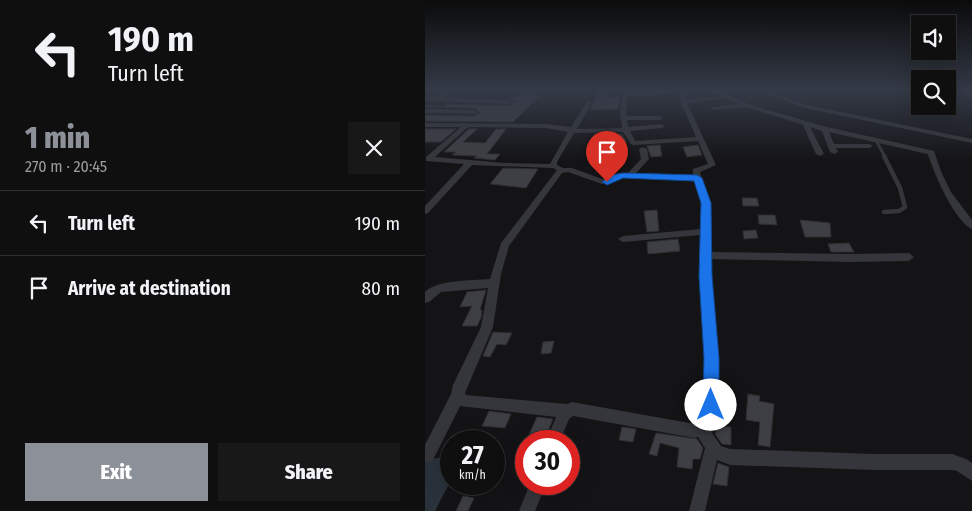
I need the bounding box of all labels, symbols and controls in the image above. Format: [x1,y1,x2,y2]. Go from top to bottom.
map controls [911,15,956,115]
button: sound [911,15,956,60]
text: 190 m [108,18,194,60]
icon: left [25,20,90,85]
text: Turn left [108,60,184,87]
button: search [911,70,956,115]
text: 1 min [25,120,90,156]
button: close [348,122,400,174]
pin [586,131,628,182]
icon: arrive [593,138,621,166]
text: 270 m · 20:45 [25,157,107,176]
icon: left [25,209,53,237]
text: Turn left [68,212,135,235]
text: 190 m [354,212,400,235]
icon: arrive [25,274,53,302]
text: Arrive at destination [68,277,231,300]
text: 80 m [362,277,400,300]
position arrow [684,378,736,430]
speed limit sign: 30 [515,430,580,495]
text: 27 [461,441,484,471]
button: Exit [25,443,208,501]
button: Share [218,443,400,501]
text: km/h [459,468,486,482]

